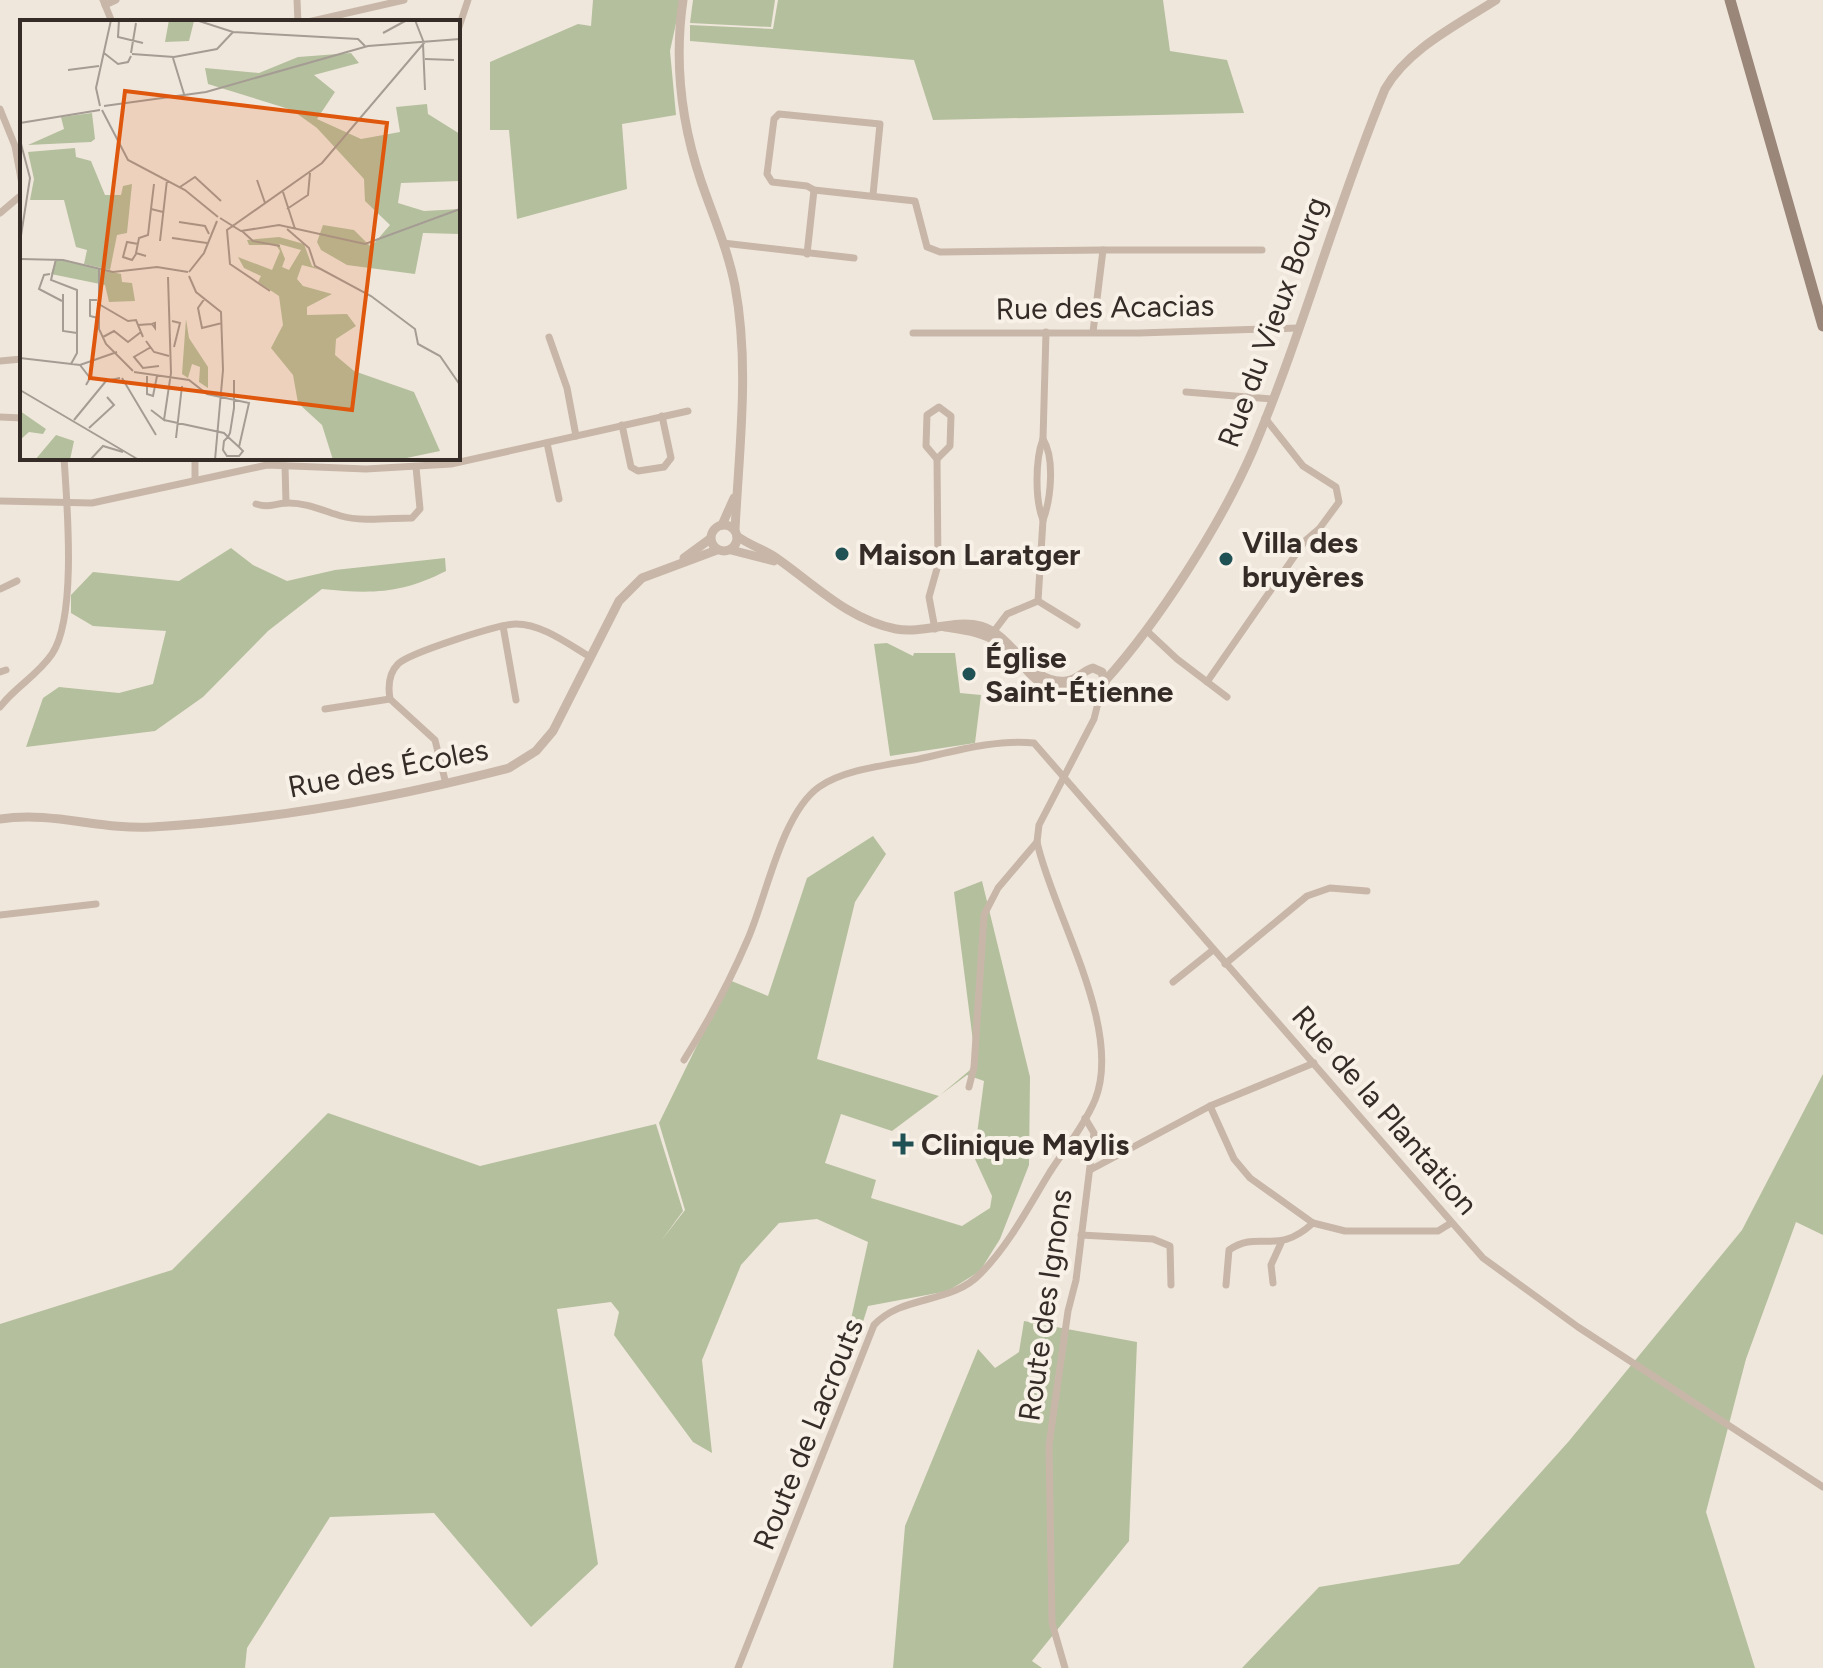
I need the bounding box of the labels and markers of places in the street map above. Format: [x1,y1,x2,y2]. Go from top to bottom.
place label: Villa des bruyères [1242,524,1364,595]
place label: Maison Laratger [858,536,1080,573]
marker: Maison Laratger [833,545,851,563]
marker: Villa des bruyères [1217,550,1235,568]
place label: Église Saint-Étienne [985,639,1174,710]
marker: Église Saint-Étienne [960,665,978,683]
place label: Clinique Maylis [921,1126,1129,1163]
marker: Clinique Maylis [892,1133,914,1155]

